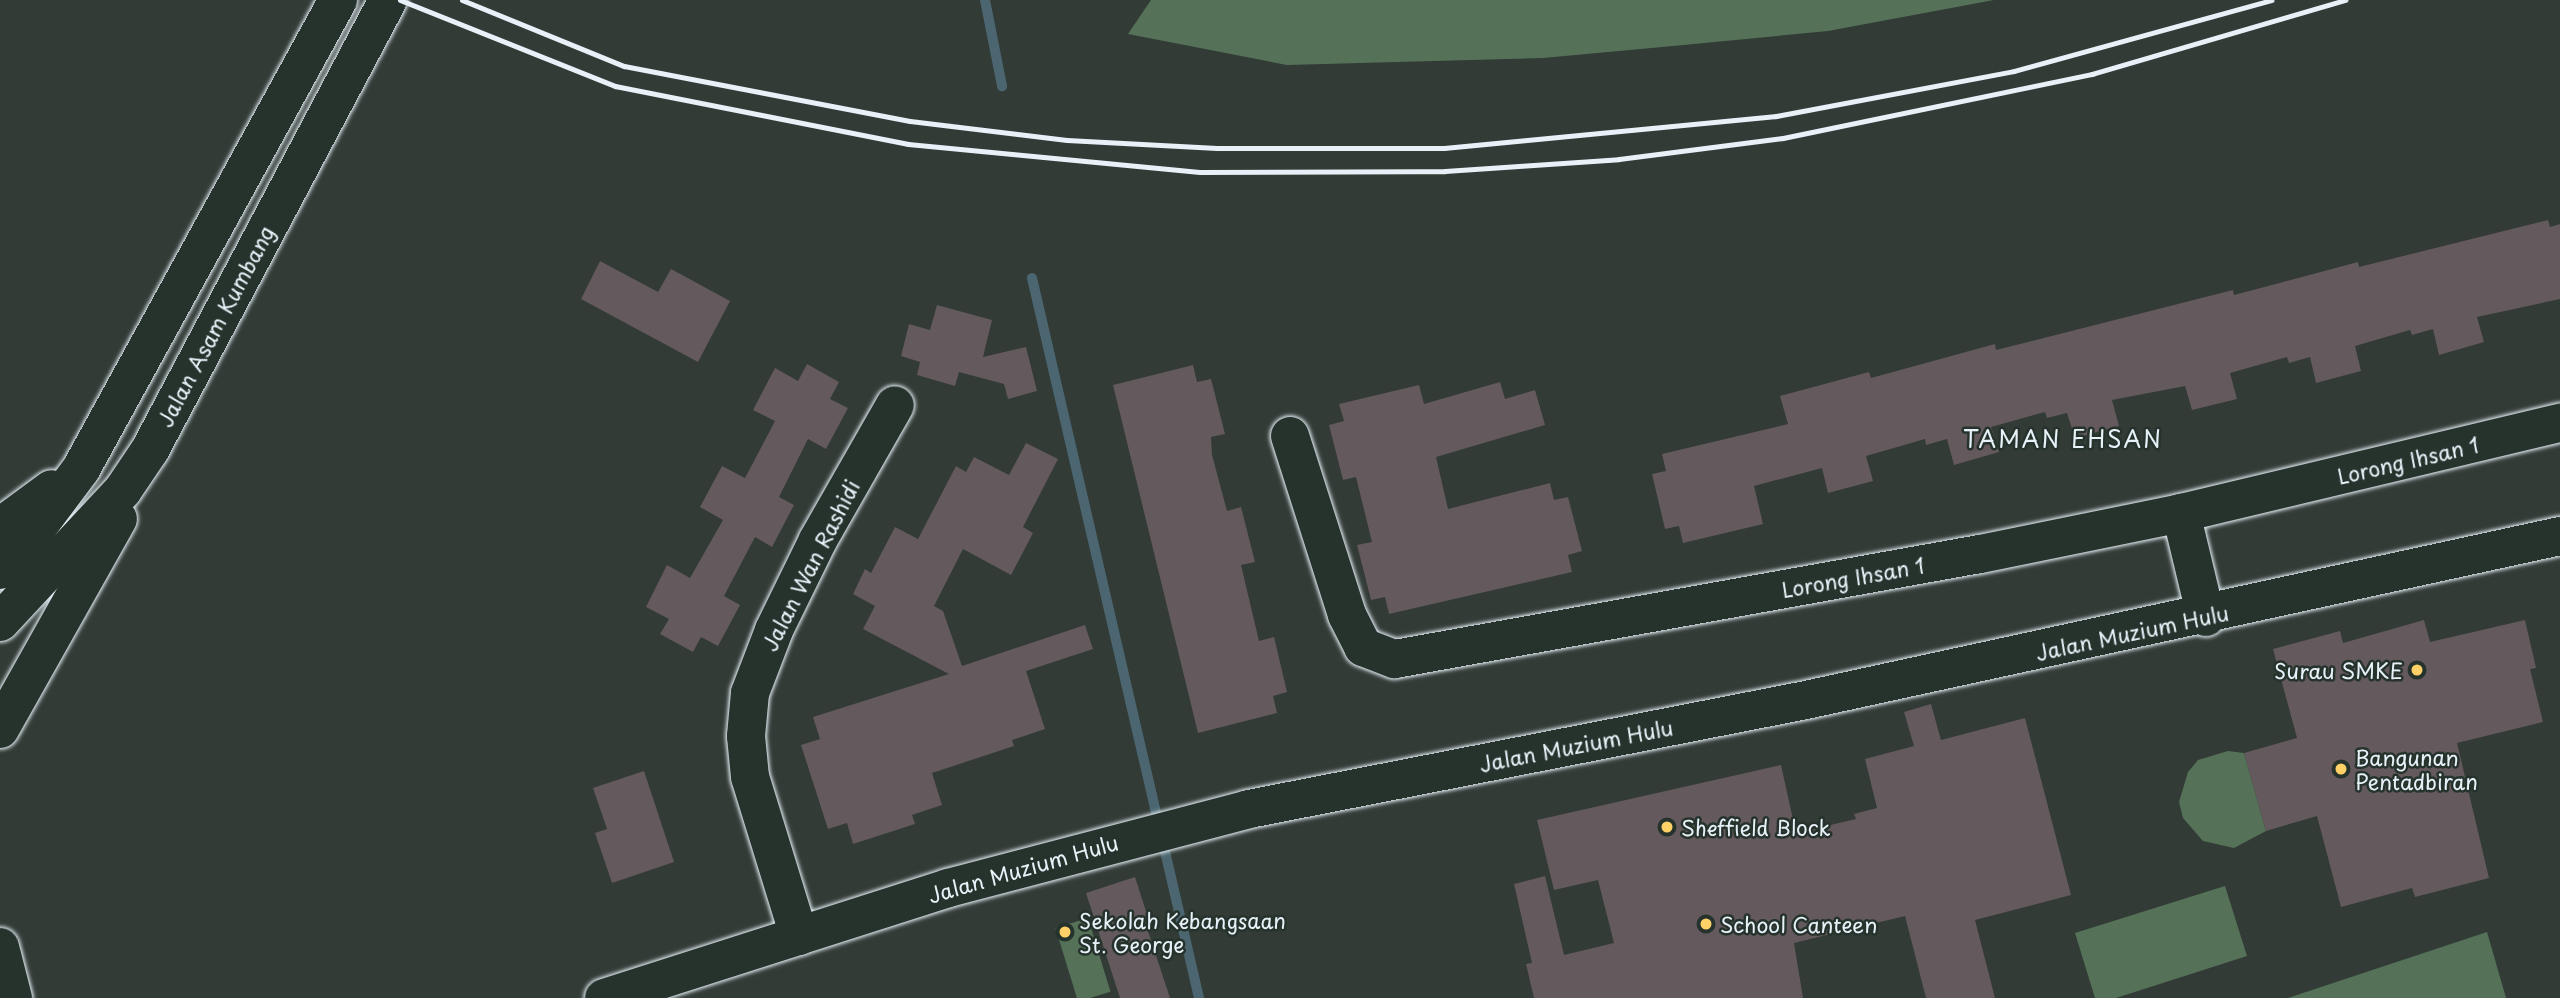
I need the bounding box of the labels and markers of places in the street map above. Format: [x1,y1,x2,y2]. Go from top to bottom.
place label: Surau SMKE [2275,657,2403,683]
marker: Surau SMKE [2409,662,2425,678]
place label: Bangunan Pentadbiran [2355,744,2478,794]
marker: Bangunan Pentadbiran [2333,761,2349,777]
place label: Sheffield Block [1681,814,1830,840]
marker: Sheffield Block [1659,819,1675,835]
place label: Sekolah Kebangsaan St. George [1079,907,1286,957]
place label: School Canteen [1720,911,1877,937]
marker: School Canteen [1698,916,1714,932]
marker: Sekolah Kebangsaan St. George [1057,924,1073,940]

